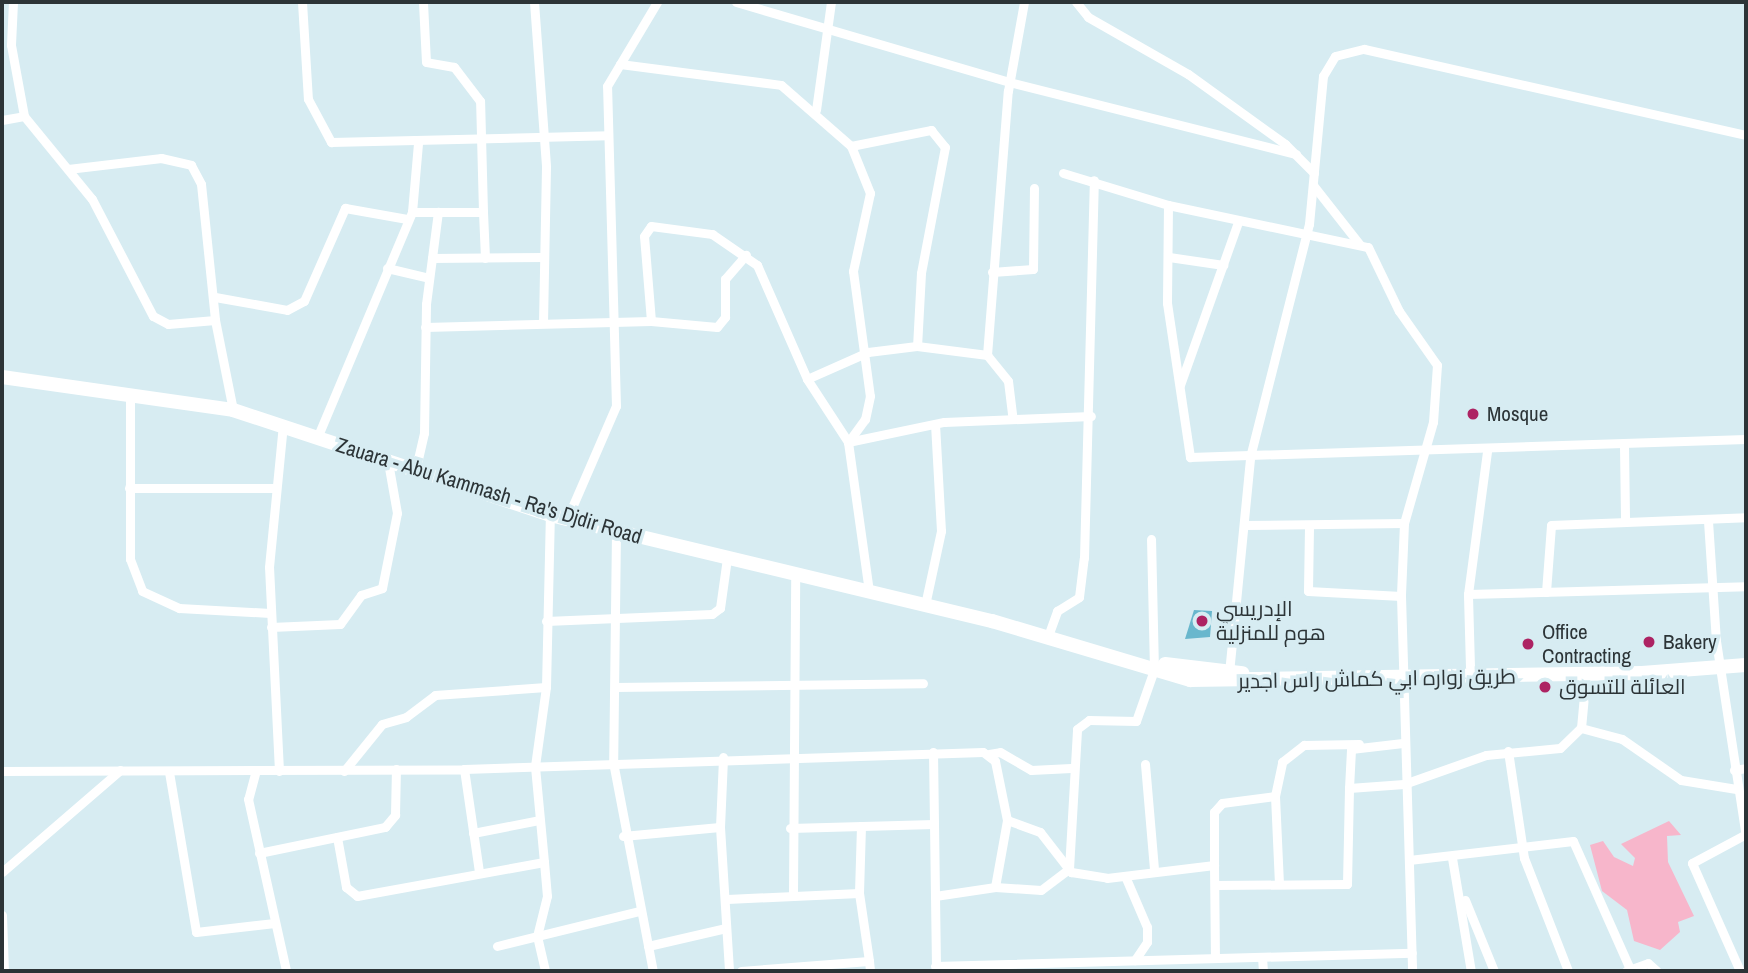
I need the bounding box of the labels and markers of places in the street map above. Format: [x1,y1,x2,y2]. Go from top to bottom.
place label: Mosque [1487,401,1548,427]
marker: Mosque [1465,406,1481,422]
place label: الإدريسي هوم للمنزلية [1216,596,1326,646]
marker: الإدريسي هوم للمنزلية [1194,613,1210,629]
place label: Office Contracting [1542,619,1631,669]
place label: Bakery [1663,629,1717,655]
marker: Bakery [1641,634,1657,650]
marker: Office Contracting [1520,636,1536,652]
place label: العائلة للتسوق [1559,674,1686,700]
marker: العائلة للتسوق [1537,679,1553,695]

